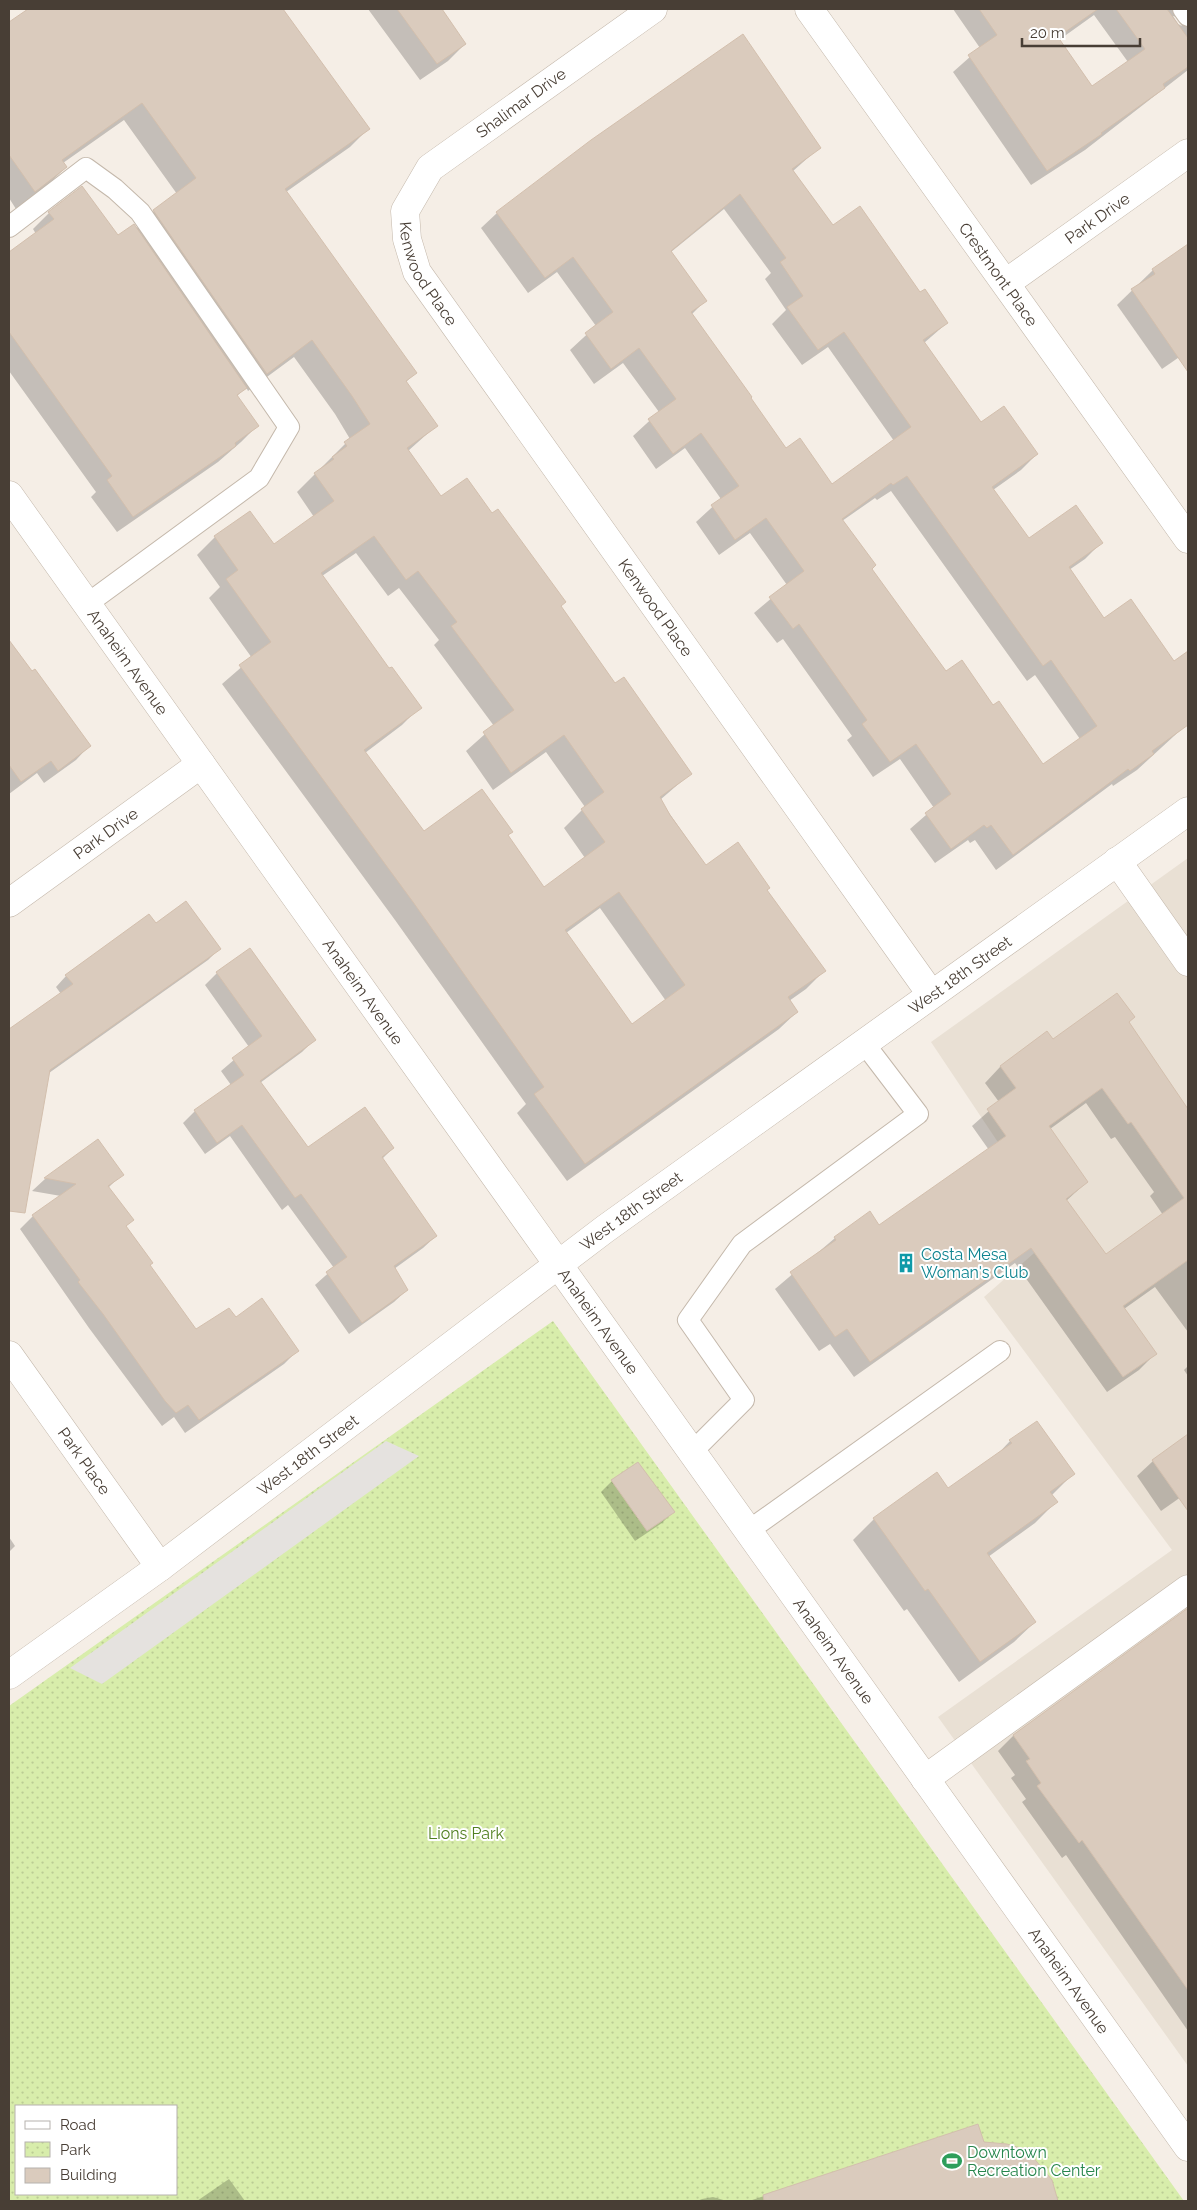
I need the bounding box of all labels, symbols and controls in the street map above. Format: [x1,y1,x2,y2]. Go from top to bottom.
scale bar [1022,15,1140,47]
text: 20 m [1030,24,1065,42]
street label: Shalimar Drive [472,64,570,142]
street label: Park Drive [1061,188,1133,247]
street label: Crestmont Place [955,219,1042,330]
street label: Kenwood Place [396,221,462,329]
street label: Kenwood Place [615,555,697,660]
street label: Anaheim Avenue [84,605,172,719]
street label: Park Drive [69,804,141,863]
street label: West 18th Street [905,931,1015,1018]
street label: Anaheim Avenue [319,935,408,1048]
street label: West 18th Street [576,1167,686,1254]
place label: Costa Mesa Woman's Club [921,1245,1028,1282]
building icon: Costa Mesa Woman's Club [895,1252,917,1274]
street label: Anaheim Avenue [554,1265,643,1378]
street label: West 18th Street [253,1410,362,1499]
street label: Park Place [54,1424,115,1498]
street label: Anaheim Avenue [790,1594,878,1707]
park label: Lions Park [428,1824,505,1843]
street label: Anaheim Avenue [1025,1924,1113,2037]
legend [15,2105,178,2195]
text: Road [60,2116,96,2134]
text: Park [60,2141,91,2159]
place label: Downtown Recreation Center [967,2143,1101,2180]
sports icon: Downtown Recreation Center [941,2150,963,2172]
text: Building [60,2166,117,2184]

